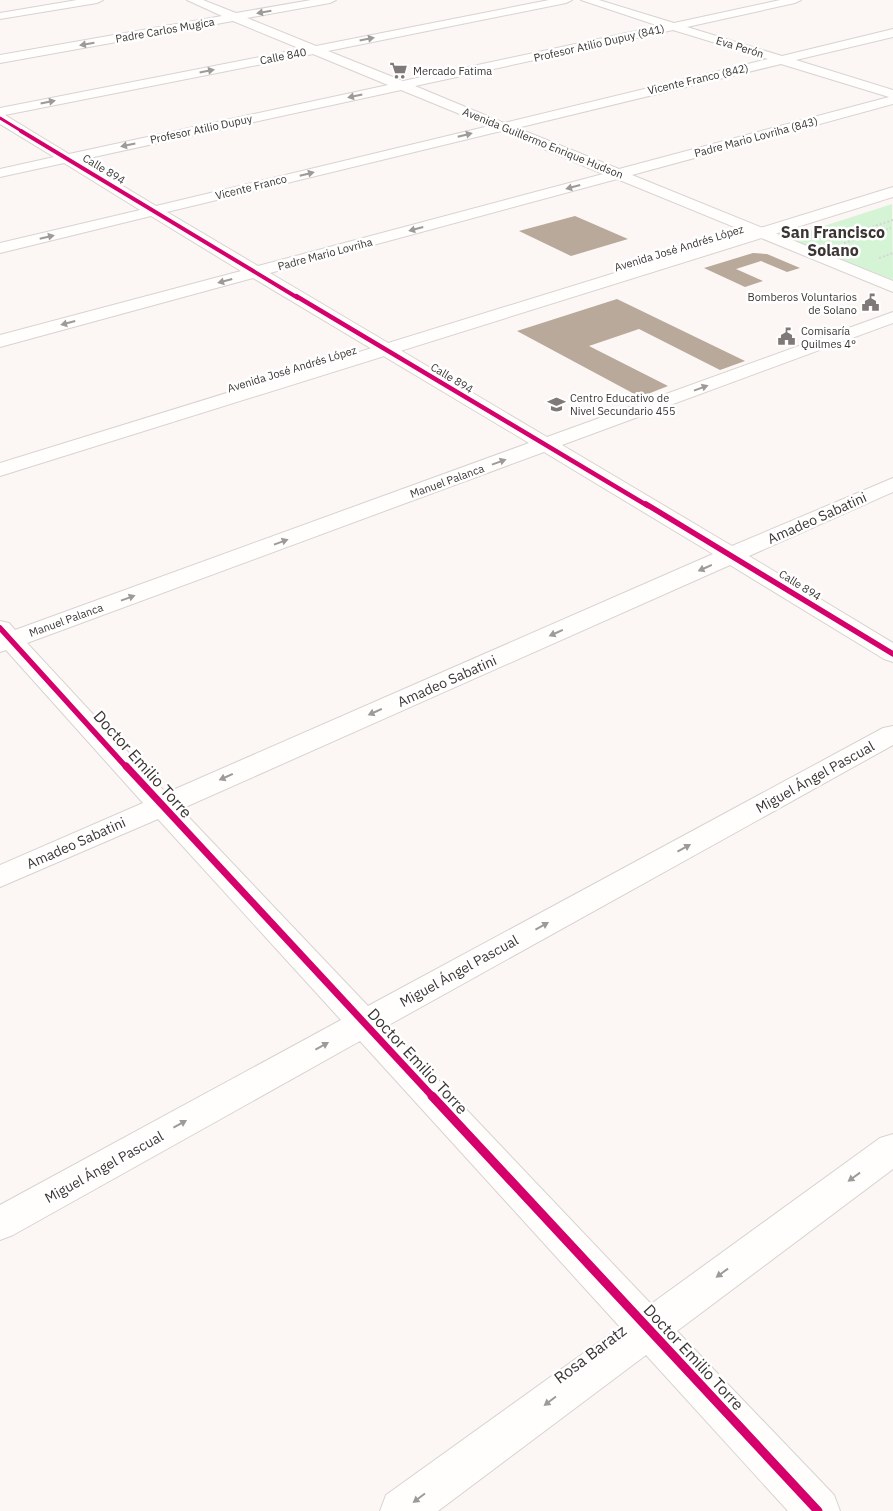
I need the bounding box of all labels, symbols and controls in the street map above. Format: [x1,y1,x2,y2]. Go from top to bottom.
one-way arrow [257,8,272,16]
street label: Padre Carlos Mugica [114,14,216,46]
street label: Profesor Atilio Dupuy (841) [532,21,666,65]
street label: Eva Perón [714,33,766,61]
one-way arrow [359,35,375,43]
one-way arrow [79,40,95,48]
street label: Calle 840 [259,45,307,67]
supermarket icon: Mercado Fatima [389,61,409,81]
street label: Vicente Franco (842) [646,61,750,97]
place label: Mercado Fatima [413,64,492,78]
one-way arrow [200,66,216,74]
one-way arrow [347,93,363,101]
one-way arrow [40,98,56,106]
street label: Avenida Guillermo Enrique Hudson [461,104,625,182]
street label: Profesor Atilio Dupuy [149,111,254,147]
street label: Padre Mario Lovriha (843) [693,114,819,160]
one-way arrow [458,131,473,139]
one-way arrow [120,141,136,149]
street label: Calle 894 [80,151,128,187]
one-way arrow [300,170,315,178]
street label: Vicente Franco [214,171,288,203]
one-way arrow [565,183,580,191]
street label: Avenida José Andrés López [613,222,745,274]
district label: San Francisco Solano [781,222,885,260]
one-way arrow [408,226,423,234]
one-way arrow [40,233,55,241]
street label: Padre Mario Lovriha [276,235,374,273]
one-way arrow [218,277,233,285]
place label: Bomberos Voluntarios de Solano [747,290,857,317]
public building icon: Bomberos Voluntarios de Solano [861,293,881,313]
one-way arrow [61,319,76,327]
place label: Comisaría Quilmes 4° [801,324,856,351]
public building icon: Comisaría Quilmes 4° [777,327,797,347]
street label: Avenida José Andrés López [226,343,358,395]
street label: Calle 894 [428,360,476,396]
one-way arrow [694,384,709,392]
place label: Centro Educativo de Nivel Secundario 455 [570,391,676,418]
school or university icon: Centro Educativo de Nivel Secundario 455 [546,394,566,414]
one-way arrow [492,458,507,466]
street label: Manuel Palanca [408,461,486,501]
street label: Amadeo Sabatini [765,488,869,548]
one-way arrow [273,538,288,545]
one-way arrow [698,565,712,573]
street label: Calle 894 [776,567,824,604]
one-way arrow [121,594,136,602]
street label: Manuel Palanca [27,600,105,640]
one-way arrow [549,630,563,638]
street label: Amadeo Sabatini [395,651,499,711]
street label: Doctor Emilio Torre [89,706,197,822]
one-way arrow [368,709,382,717]
street label: Miguel Ángel Pascual [752,736,878,817]
one-way arrow [219,774,233,782]
street label: Amadeo Sabatini [24,813,128,873]
one-way arrow [677,844,692,852]
one-way arrow [535,921,548,930]
street label: Miguel Ángel Pascual [396,930,522,1011]
street label: Doctor Emilio Torre [364,1004,472,1118]
one-way arrow [316,1041,329,1050]
one-way arrow [174,1120,187,1129]
street label: Miguel Ángel Pascual [41,1126,167,1207]
one-way arrow [847,1172,861,1182]
one-way arrow [716,1268,729,1278]
street label: Doctor Emilio Torre [640,1300,748,1414]
street label: Rosa Baratz [550,1320,630,1388]
one-way arrow [543,1396,557,1406]
one-way arrow [412,1493,426,1503]

